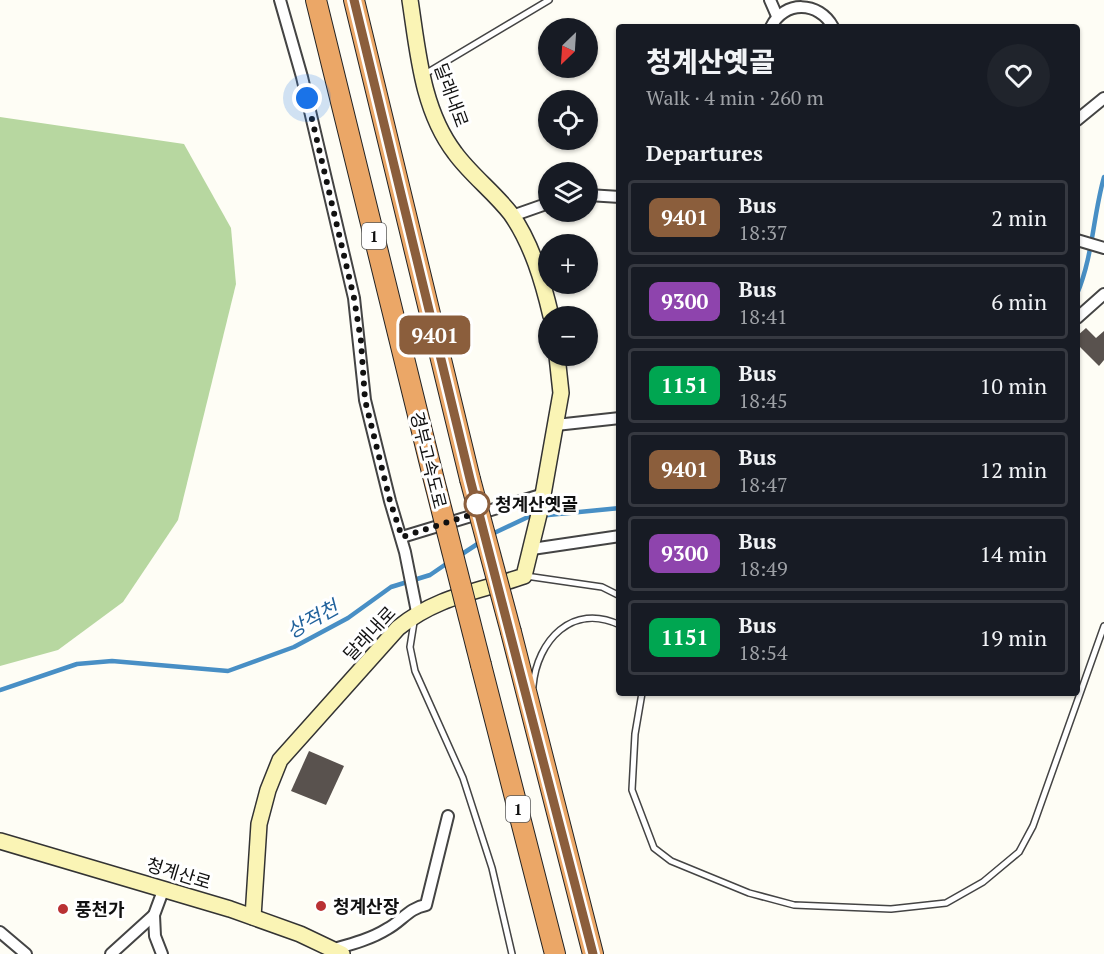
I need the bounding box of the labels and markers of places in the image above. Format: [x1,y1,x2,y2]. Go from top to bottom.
marker: 청계산옛골 [464,491,490,517]
place label: 청계산옛골 [495,492,578,516]
place label: 청계산장 [333,894,400,918]
place label: 풍천가 [75,897,125,921]
marker: 청계산장 [314,899,328,913]
marker: 풍천가 [56,902,70,916]

